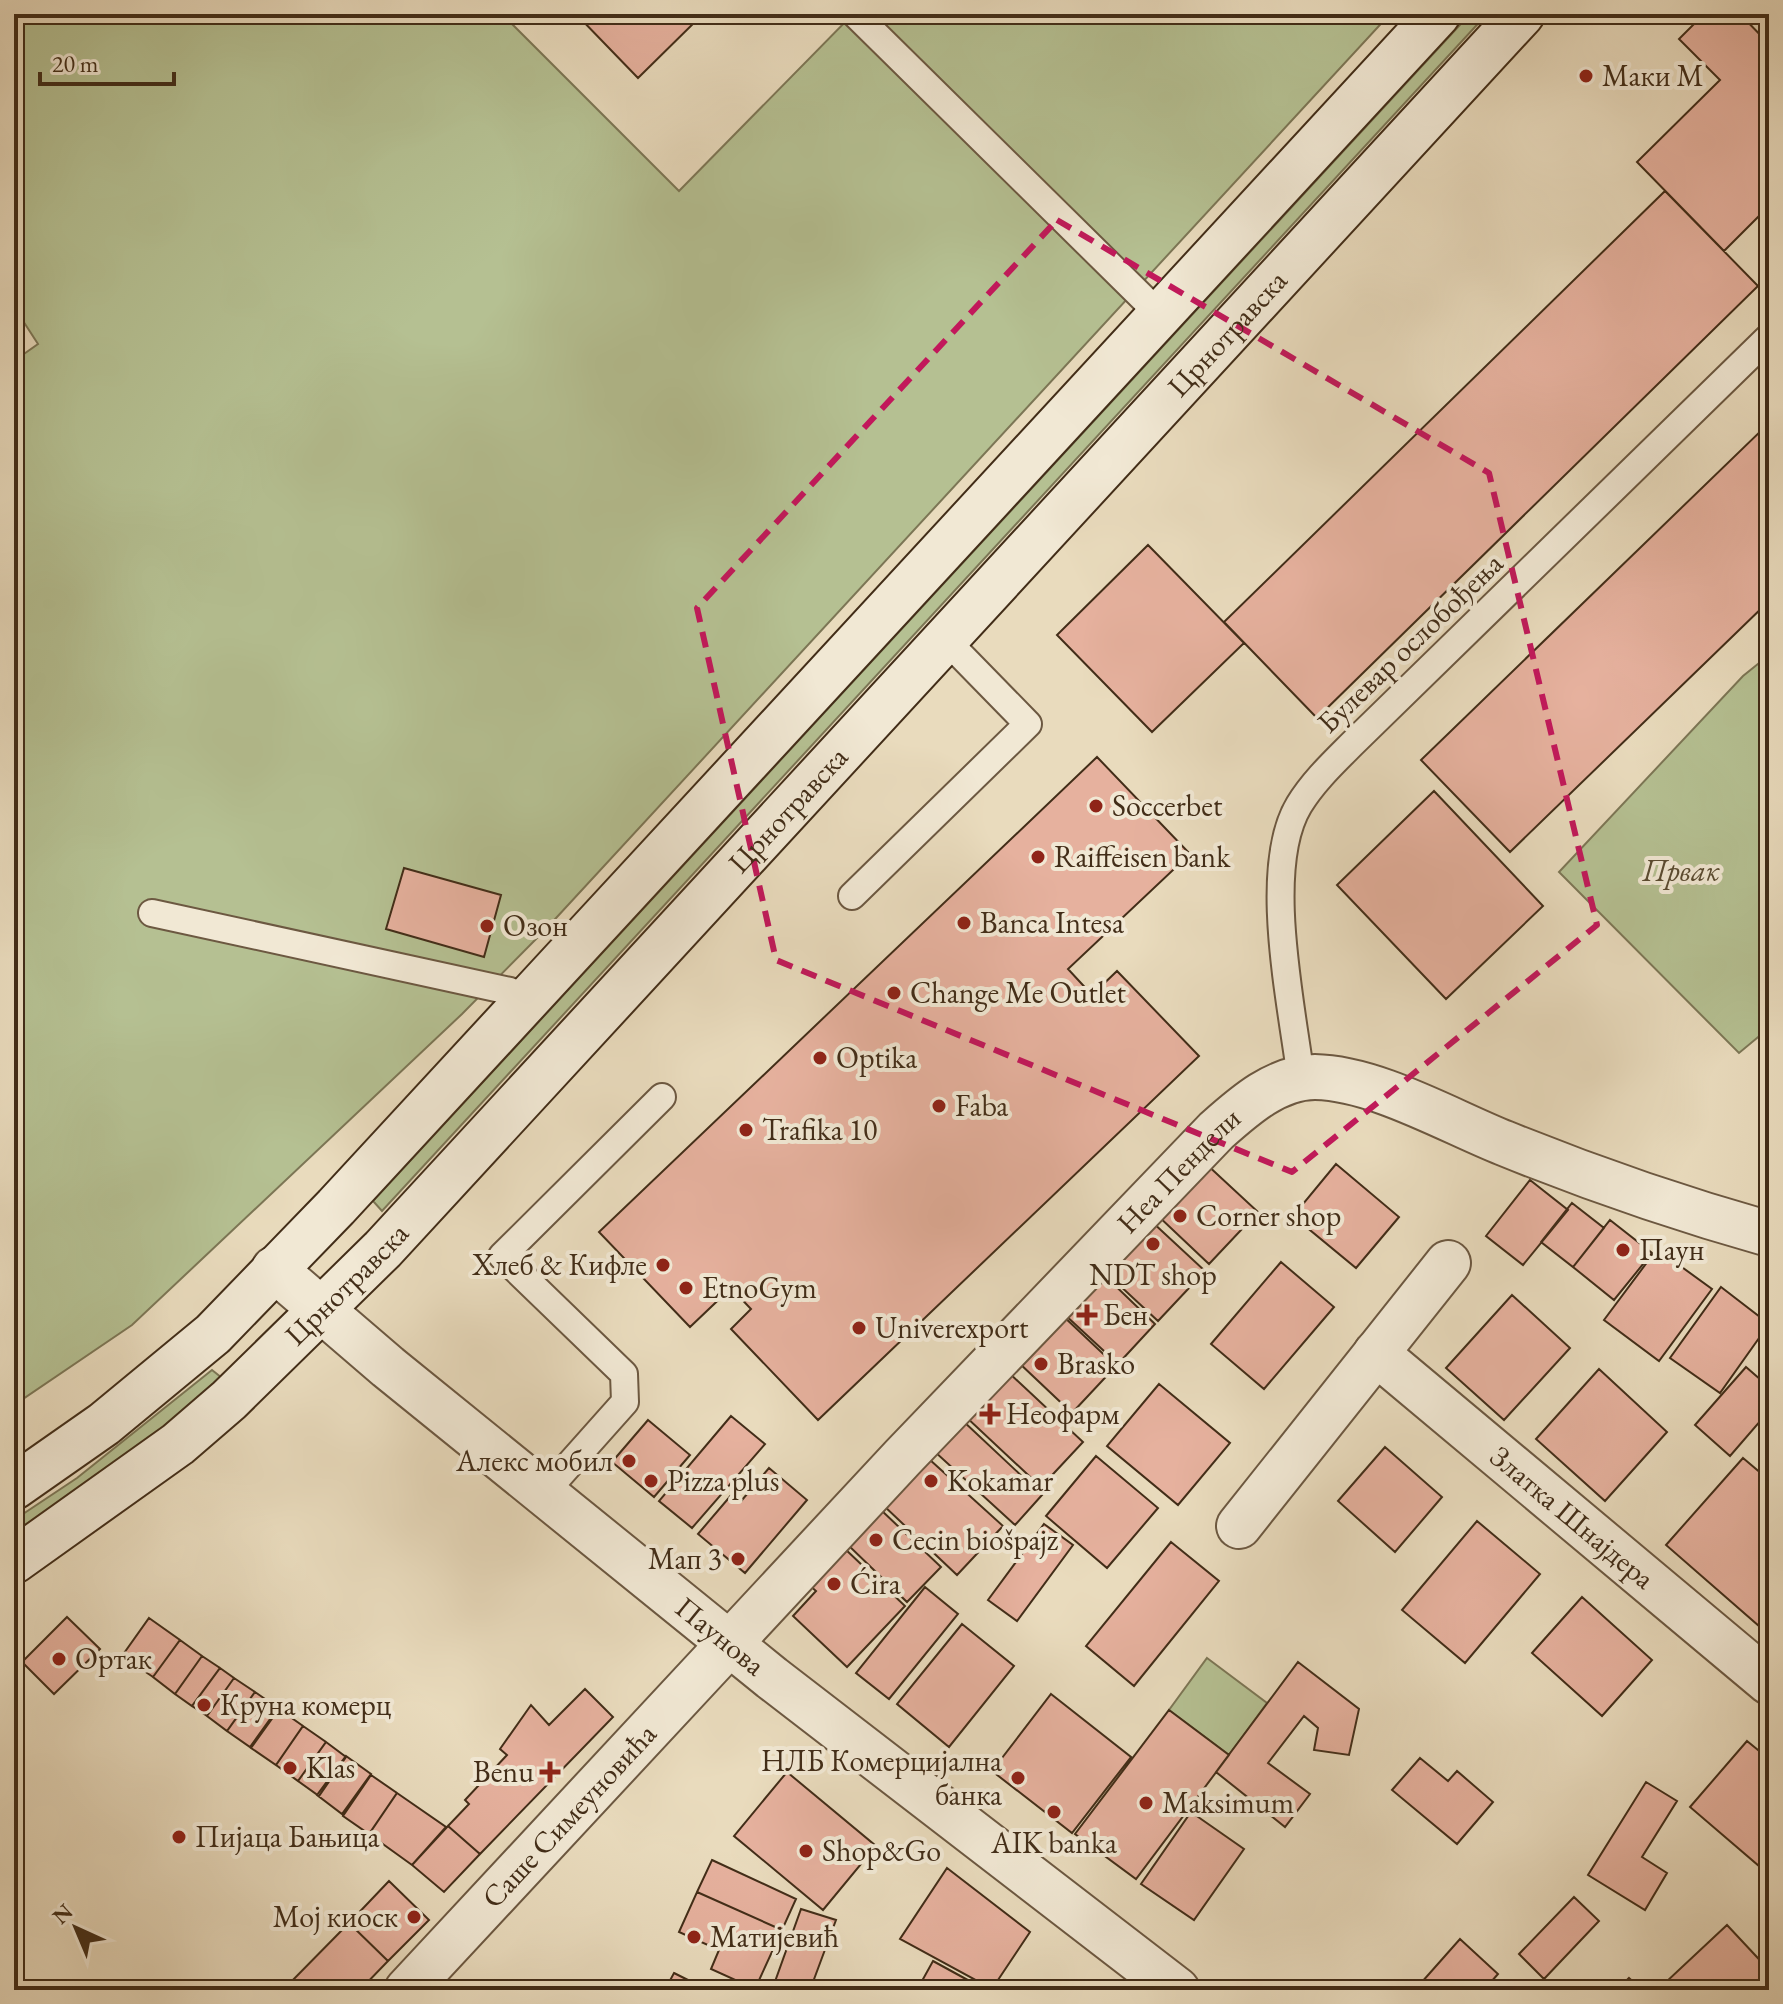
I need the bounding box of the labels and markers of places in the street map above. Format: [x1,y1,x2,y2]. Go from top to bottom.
place label: Маки М [1602,56,1704,95]
marker: Маки М [1577,67,1595,85]
place label: Soccerbet [1112,786,1223,825]
marker: Soccerbet [1087,797,1105,815]
place label: Raiffeisen bank [1054,837,1231,876]
marker: Raiffeisen bank [1029,848,1047,866]
place label: Banca Intesa [980,903,1124,942]
place label: Озон [503,906,568,945]
marker: Banca Intesa [955,914,973,932]
marker: Озон [478,917,496,935]
place label: Change Me Outlet [910,973,1126,1012]
marker: Change Me Outlet [885,984,903,1002]
place label: Optika [836,1038,917,1077]
marker: Optika [811,1049,829,1067]
place label: Faba [955,1086,1008,1125]
marker: Faba [930,1097,948,1115]
place label: Trafika 10 [762,1110,877,1149]
marker: Trafika 10 [737,1121,755,1139]
place label: Corner shop [1196,1196,1341,1235]
marker: Corner shop [1171,1207,1189,1225]
place label: Паун [1639,1230,1704,1269]
marker: NDT shop [1144,1235,1162,1253]
marker: Паун [1614,1241,1632,1259]
place label: Хлеб & Кифле [471,1245,647,1284]
place label: NDT shop [1089,1255,1217,1294]
marker: Хлеб & Кифле [654,1256,672,1274]
place label: EtnoGym [702,1268,817,1307]
marker: EtnoGym [677,1279,695,1297]
place label: Бен [1103,1295,1148,1334]
marker: Бен [1078,1306,1096,1324]
place label: Univerexport [875,1308,1029,1347]
marker: Univerexport [850,1319,868,1337]
place label: Brasko [1057,1344,1135,1383]
marker: Brasko [1032,1355,1050,1373]
place label: Неофарм [1006,1394,1120,1433]
marker: Неофарм [981,1405,999,1423]
place label: Алекс мобил [455,1441,613,1480]
marker: Алекс мобил [620,1452,638,1470]
place label: Pizza plus [667,1461,779,1500]
place label: Kokamar [947,1461,1053,1500]
marker: Pizza plus [642,1472,660,1490]
marker: Kokamar [922,1472,940,1490]
place label: Cecin biošpajz [892,1520,1059,1559]
marker: Cecin biošpajz [867,1531,885,1549]
place label: Мап 3 [648,1539,722,1578]
marker: Мап 3 [729,1550,747,1568]
place label: Ćira [850,1564,901,1603]
marker: Ćira [825,1575,843,1593]
place label: Ортак [75,1639,152,1678]
marker: Ортак [50,1650,68,1668]
place label: Круна комерц [220,1685,392,1724]
marker: Круна комерц [195,1696,213,1714]
place label: НЛБ Комерцијална банка [761,1741,1002,1814]
place label: Klas [306,1748,355,1787]
place label: Benu [473,1752,534,1791]
marker: Klas [281,1759,299,1777]
marker: Benu [541,1763,559,1781]
marker: НЛБ Комерцијална банка [1009,1769,1027,1787]
place label: Maksimum [1162,1783,1294,1822]
marker: Maksimum [1137,1794,1155,1812]
marker: AIK banka [1045,1803,1063,1821]
place label: Пијаца Бањица [195,1817,380,1856]
place label: AIK banka [990,1823,1117,1862]
marker: Пијаца Бањица [170,1828,188,1846]
place label: Shop&Go [822,1831,941,1870]
marker: Shop&Go [797,1842,815,1860]
place label: Мој киоск [273,1897,398,1936]
marker: Мој киоск [405,1908,423,1926]
place label: Матијевић [710,1917,839,1956]
marker: Матијевић [685,1928,703,1946]

